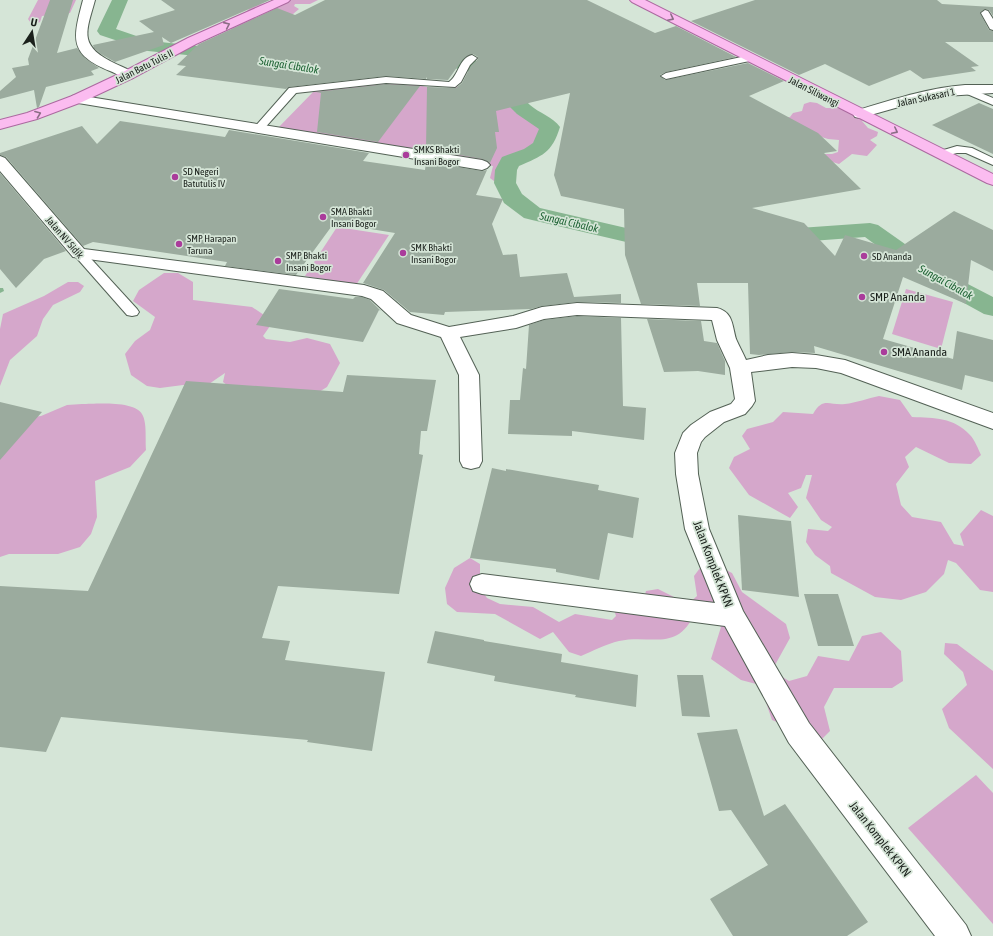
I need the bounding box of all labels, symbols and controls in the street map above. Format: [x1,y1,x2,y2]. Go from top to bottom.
north arrow [12,12,52,52]
one-way arrow [667,13,674,21]
text: U [30,16,39,29]
one-way arrow [223,22,231,30]
street label: Jalan Batu Tulis II [113,47,175,86]
water label: Sungai Cibalok [257,54,320,76]
street label: Jalan Siliwangi [787,74,841,109]
street label: Jalan Sukasari 1 [896,86,956,109]
one-way arrow [34,111,41,119]
one-way arrow [891,126,898,134]
place label: SMKS Bhakti Insani Bogor [414,144,460,167]
marker: SMKS Bhakti Insani Bogor [401,150,411,160]
place label: SD Negeri Batutulis IV [183,166,225,189]
marker: SD Negeri Batutulis IV [170,172,180,182]
place label: SMA Bhakti Insani Bogor [331,206,377,229]
water label: Sungai Cibalok [537,209,600,235]
marker: SMA Bhakti Insani Bogor [318,212,328,222]
street label: Jalan NV Sidik [44,214,86,261]
place label: SMP Harapan Taruna [187,233,236,256]
marker: SMP Harapan Taruna [174,239,184,249]
place label: SMK Bhakti Insani Bogor [411,242,457,265]
marker: SMK Bhakti Insani Bogor [398,248,408,258]
place label: SMP Bhakti Insani Bogor [286,250,332,273]
marker: SD Ananda [859,251,869,261]
place label: SD Ananda [872,251,912,262]
marker: SMP Bhakti Insani Bogor [273,256,283,266]
water label: Sungai Cibalok [916,262,975,302]
place label: SMP Ananda [870,290,925,304]
marker: SMP Ananda [857,292,867,302]
place label: SMA Ananda [892,345,947,359]
marker: SMA Ananda [879,347,889,357]
street label: Jalan Komplek KPKN [690,519,736,609]
street label: Jalan Komplek KPKN [846,799,914,879]

